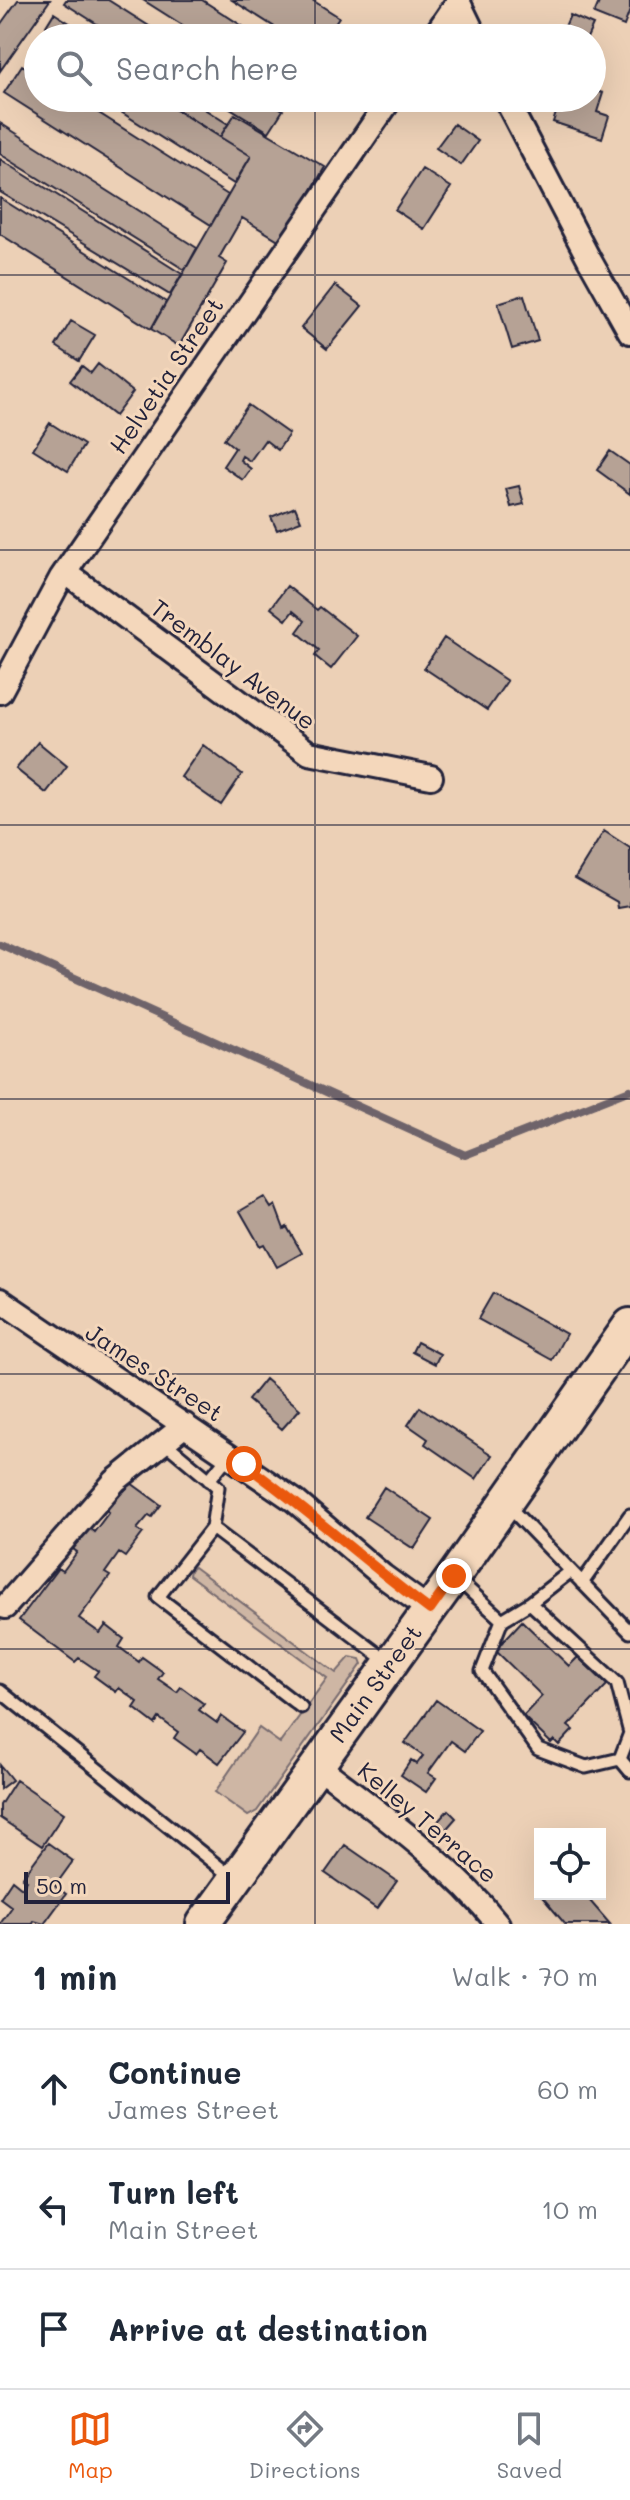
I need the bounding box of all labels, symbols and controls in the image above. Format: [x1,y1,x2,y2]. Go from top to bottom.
search box [24,24,606,112]
icon: search [52,46,96,90]
text: Search here [116,48,299,88]
street label: Helvetia Street [102,291,230,459]
street label: Tremblay Avenue [145,592,323,736]
street label: James Street [80,1316,229,1428]
route start [226,1446,262,1482]
route end [436,1558,472,1594]
street label: Main Street [321,1618,428,1748]
street label: Kelley Terrace [352,1754,504,1889]
map controls [534,1828,606,1900]
button: locate [534,1828,606,1900]
scale bar [24,1868,230,1904]
text: 50 m [36,1871,87,1900]
text: 1 min [32,1954,117,1999]
text: Walk · 70 m [451,1959,598,1993]
text: Continue [108,2052,241,2092]
icon: ahead [32,2067,76,2111]
text: 60 m [537,2072,598,2106]
text: James Street [108,2092,279,2126]
text: Turn left [108,2172,239,2212]
icon: left [32,2187,76,2231]
text: 10 m [541,2192,598,2226]
text: Main Street [108,2212,258,2246]
icon: arrive [32,2307,76,2351]
text: Arrive at destination [108,2309,428,2349]
tab: Map [68,2407,113,2484]
tab: Directions [249,2407,361,2484]
tab: Saved [497,2407,562,2484]

